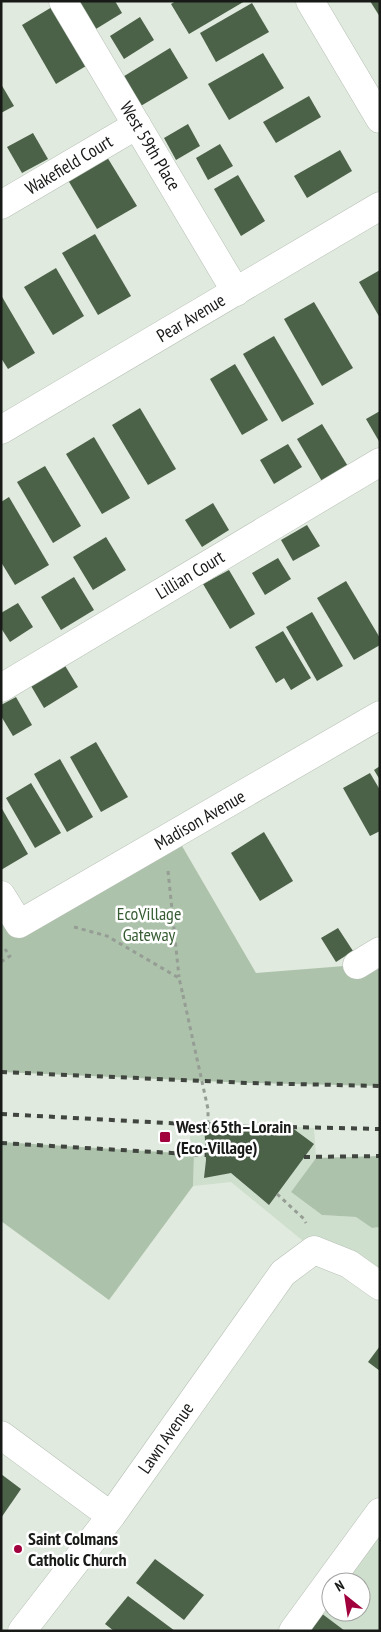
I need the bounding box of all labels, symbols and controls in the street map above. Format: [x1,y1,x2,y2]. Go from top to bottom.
street label: West 59th Place [115,97,186,194]
street label: Wakefield Court [21,130,117,200]
street label: Pear Avenue [152,288,229,347]
street label: Lillian Court [151,545,228,604]
street label: Madison Avenue [150,784,249,855]
park label: EcoVillage Gateway [117,902,181,946]
place label: West 65th–Lorain (Eco-Village) [175,1115,291,1159]
marker: West 65th–Lorain (Eco-Village) [158,1130,172,1144]
street label: Lawn Avenue [133,1398,198,1478]
place label: Saint Colmans Catholic Church [28,1527,127,1571]
marker: Saint Colmans Catholic Church [12,1543,24,1555]
north arrow [321,1572,371,1622]
text: N [332,1576,347,1595]

